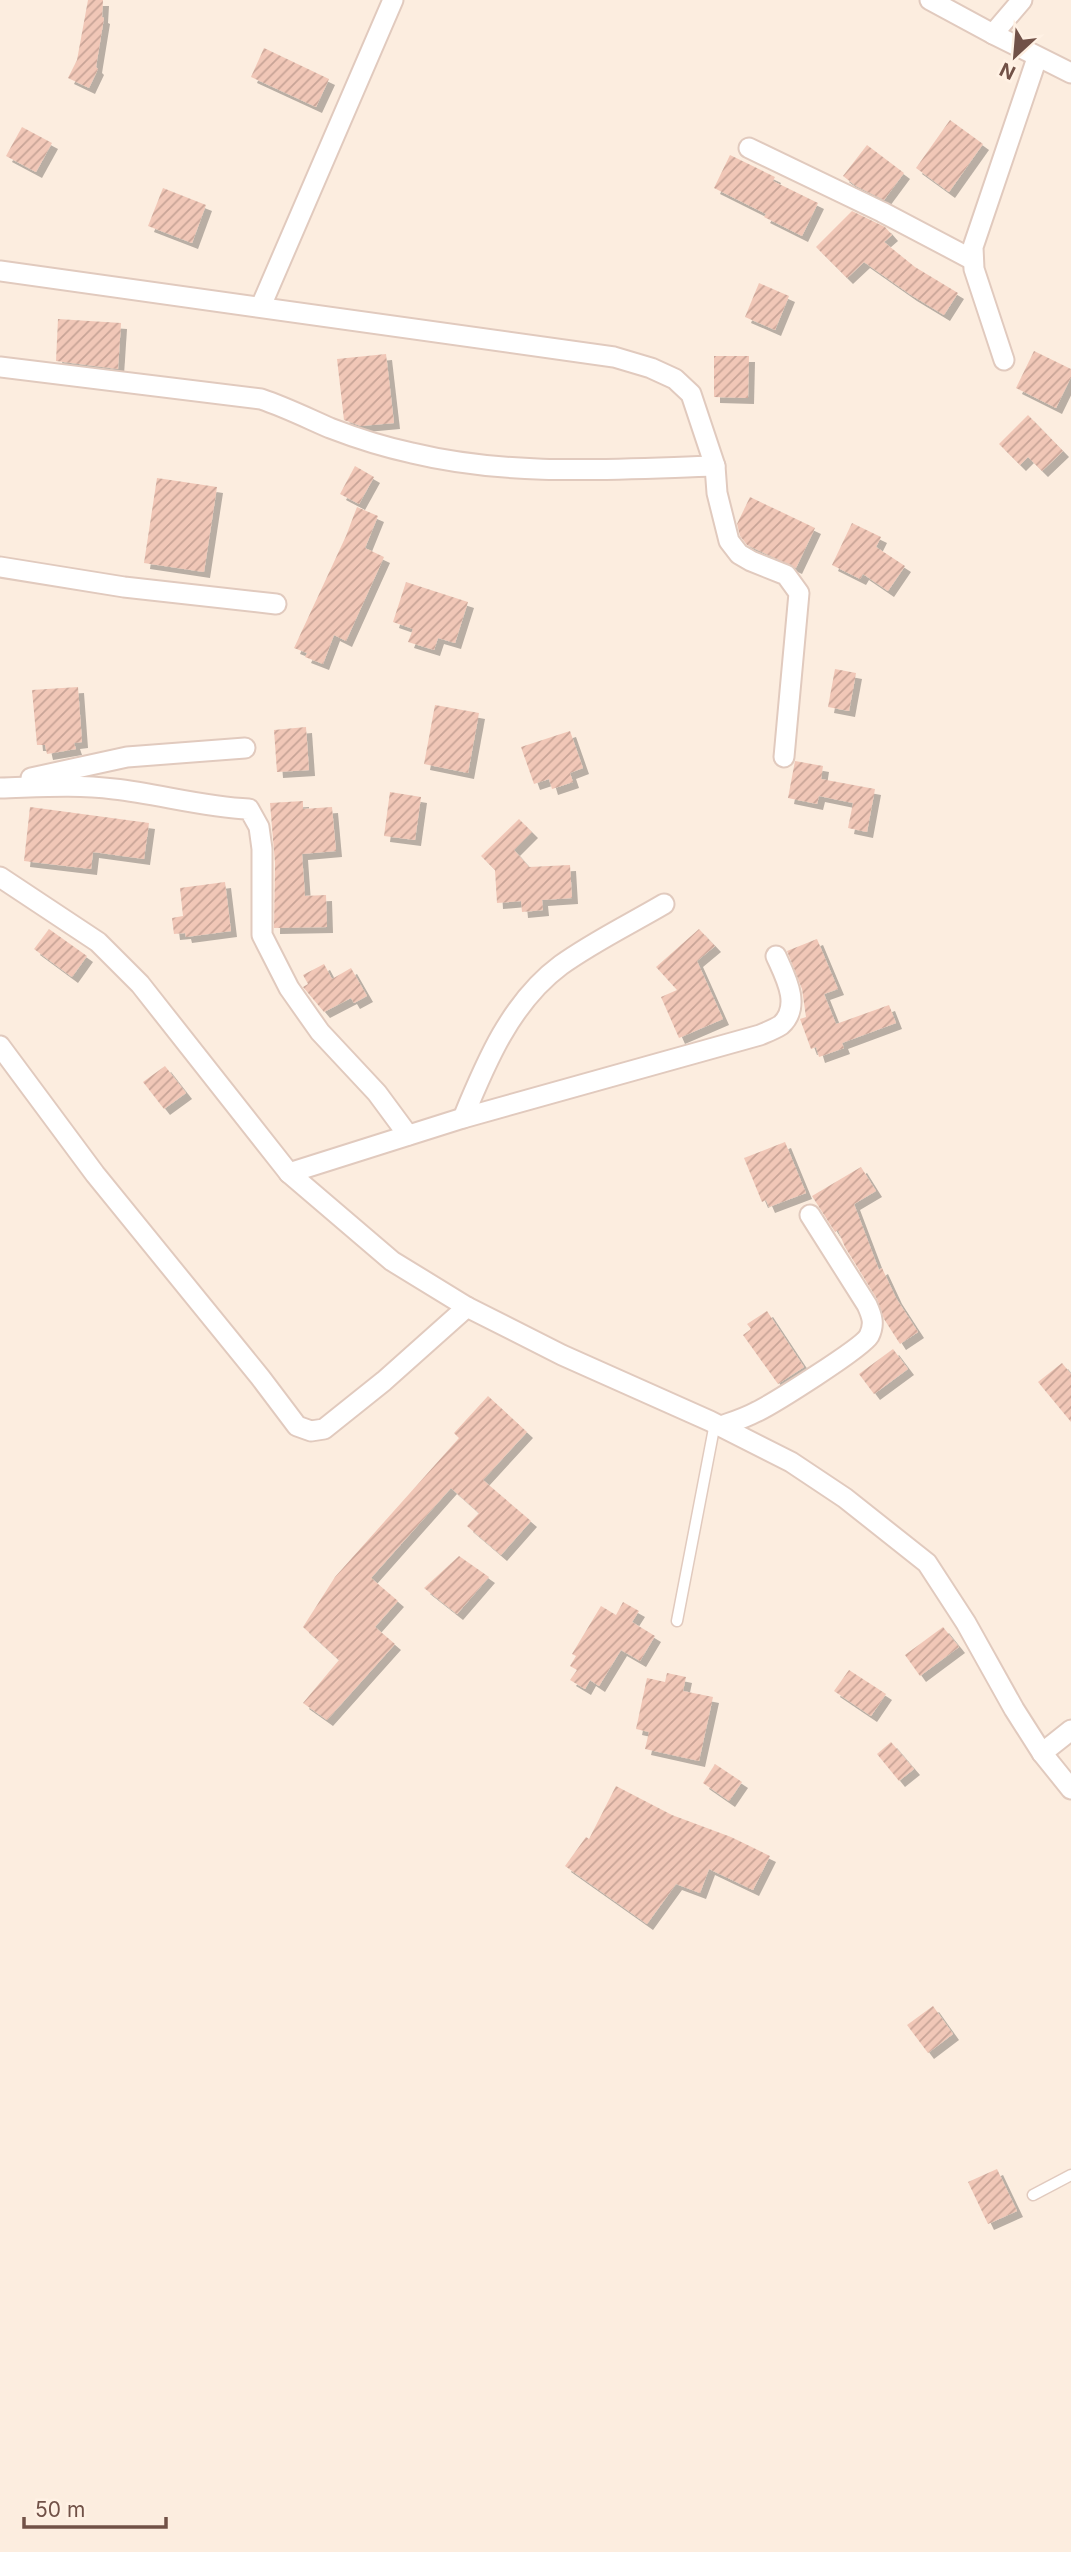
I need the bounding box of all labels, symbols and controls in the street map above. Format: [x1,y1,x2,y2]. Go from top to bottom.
north arrow [980,21,1050,91]
text: N [996,57,1019,84]
scale bar [24,2486,166,2530]
text: 50 m [35,2497,85,2522]

